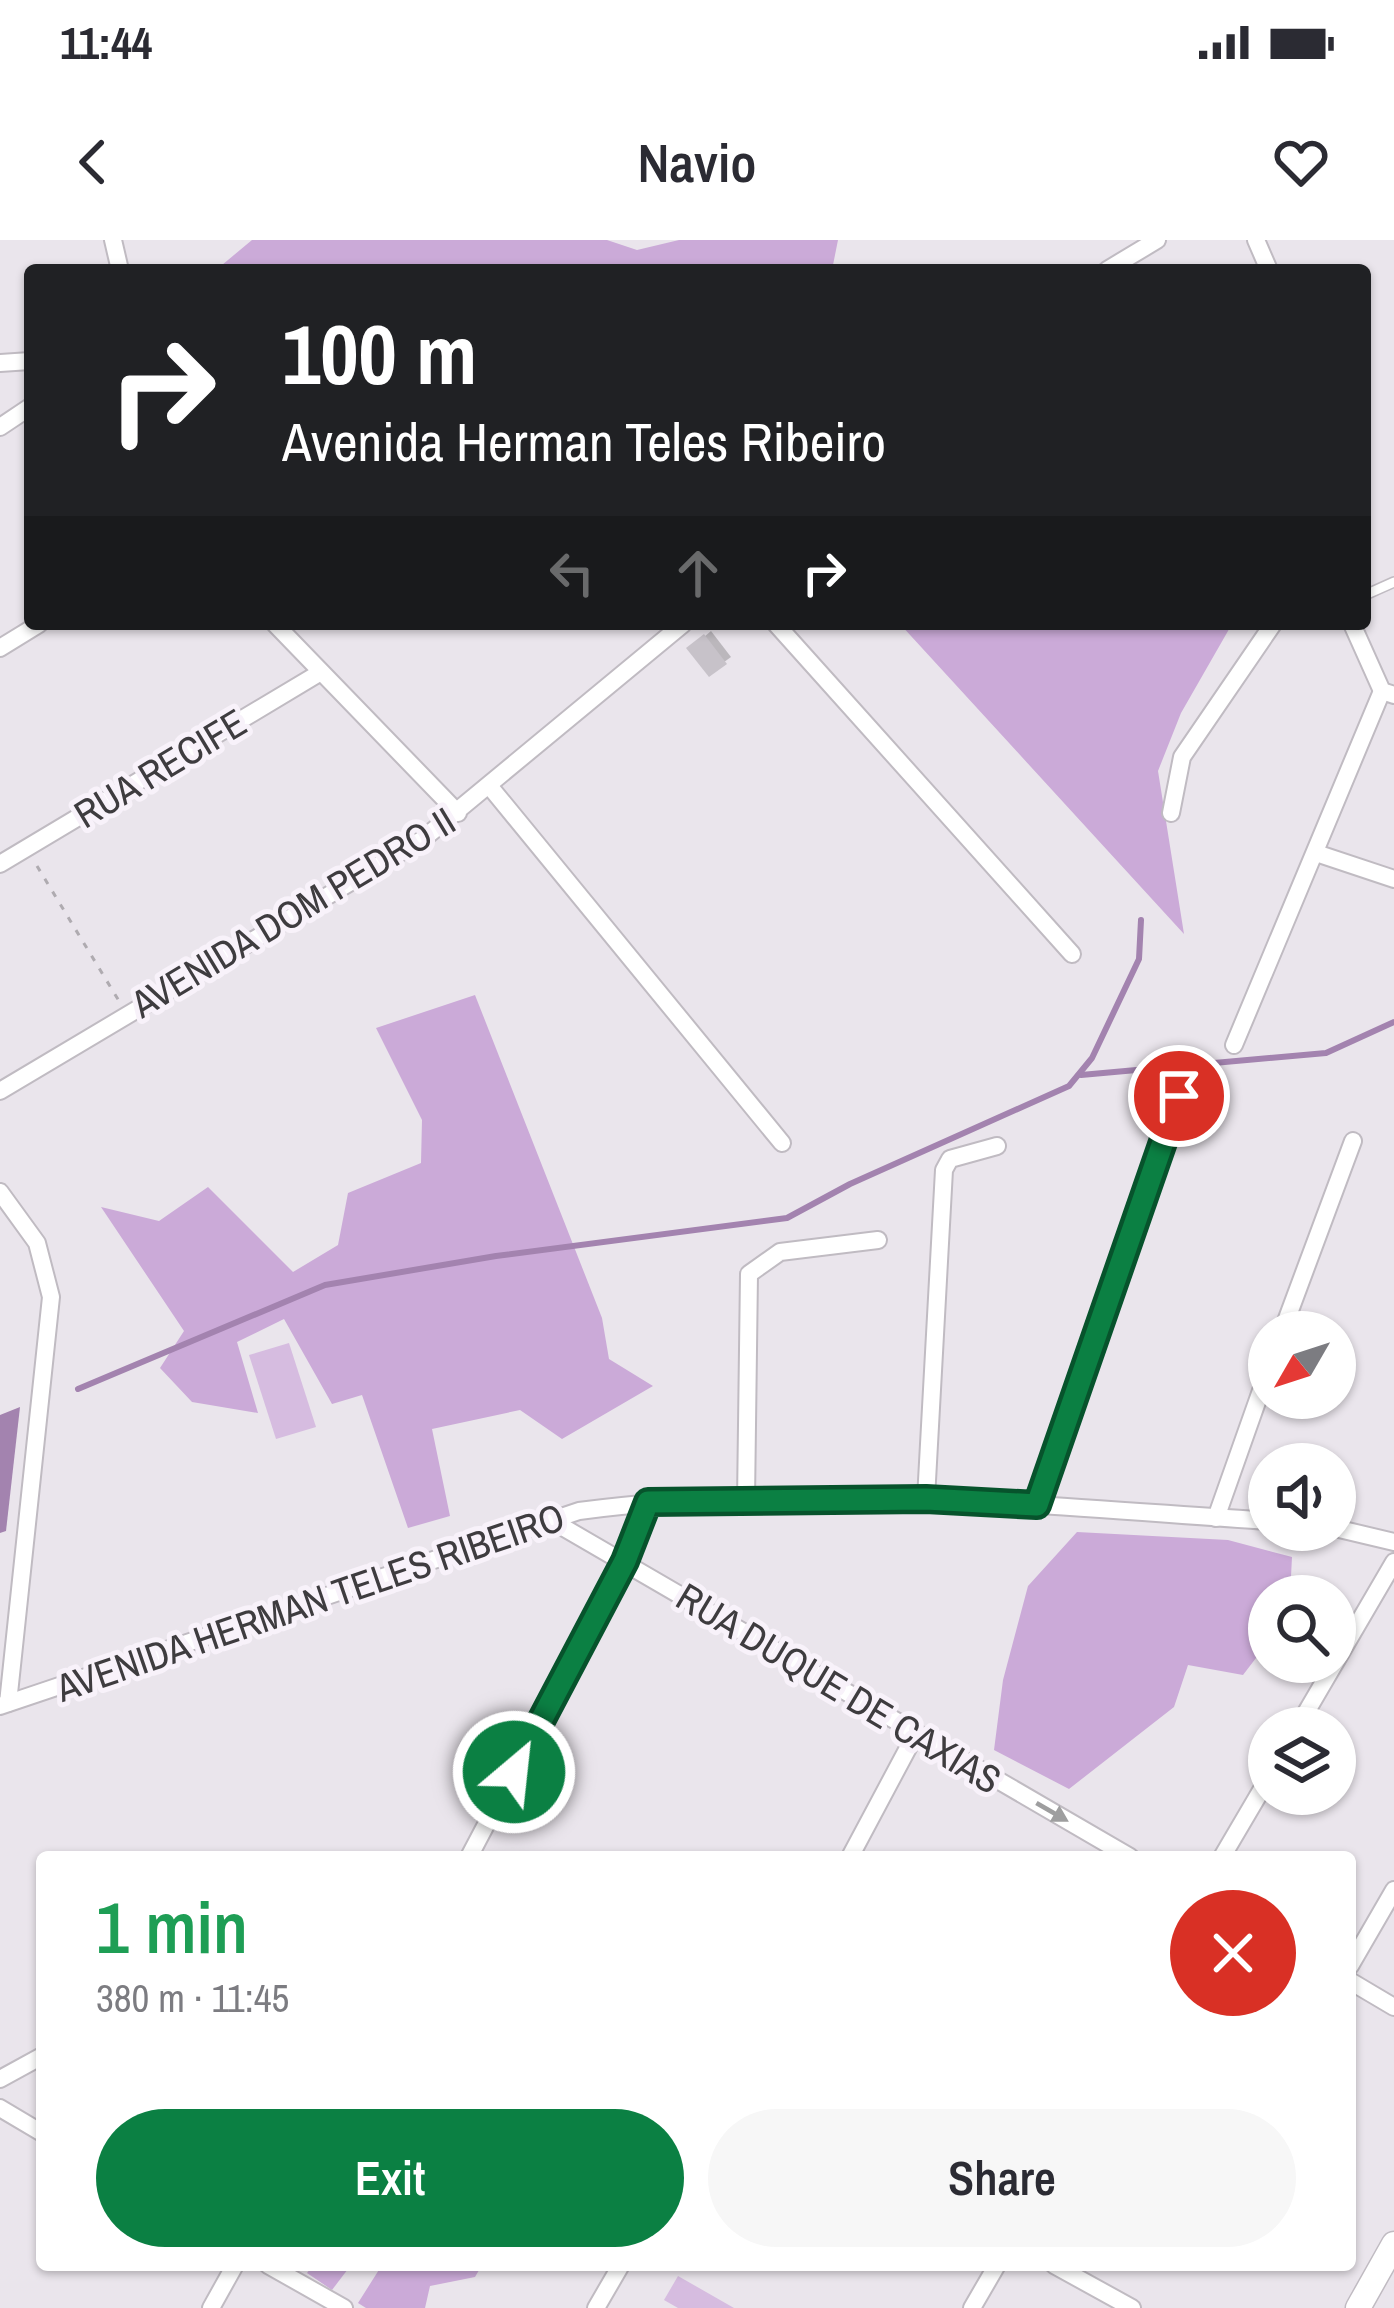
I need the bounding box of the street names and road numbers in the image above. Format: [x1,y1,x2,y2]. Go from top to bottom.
street label: RUA RECIFE [64,696,256,840]
street label: AVENIDA DOM PEDRO II [121,795,465,1030]
street label: AVENIDA HERMAN TELES RIBEIRO [48,1491,571,1714]
street label: RUA DUQUE DE CAXIAS [667,1571,1011,1805]

